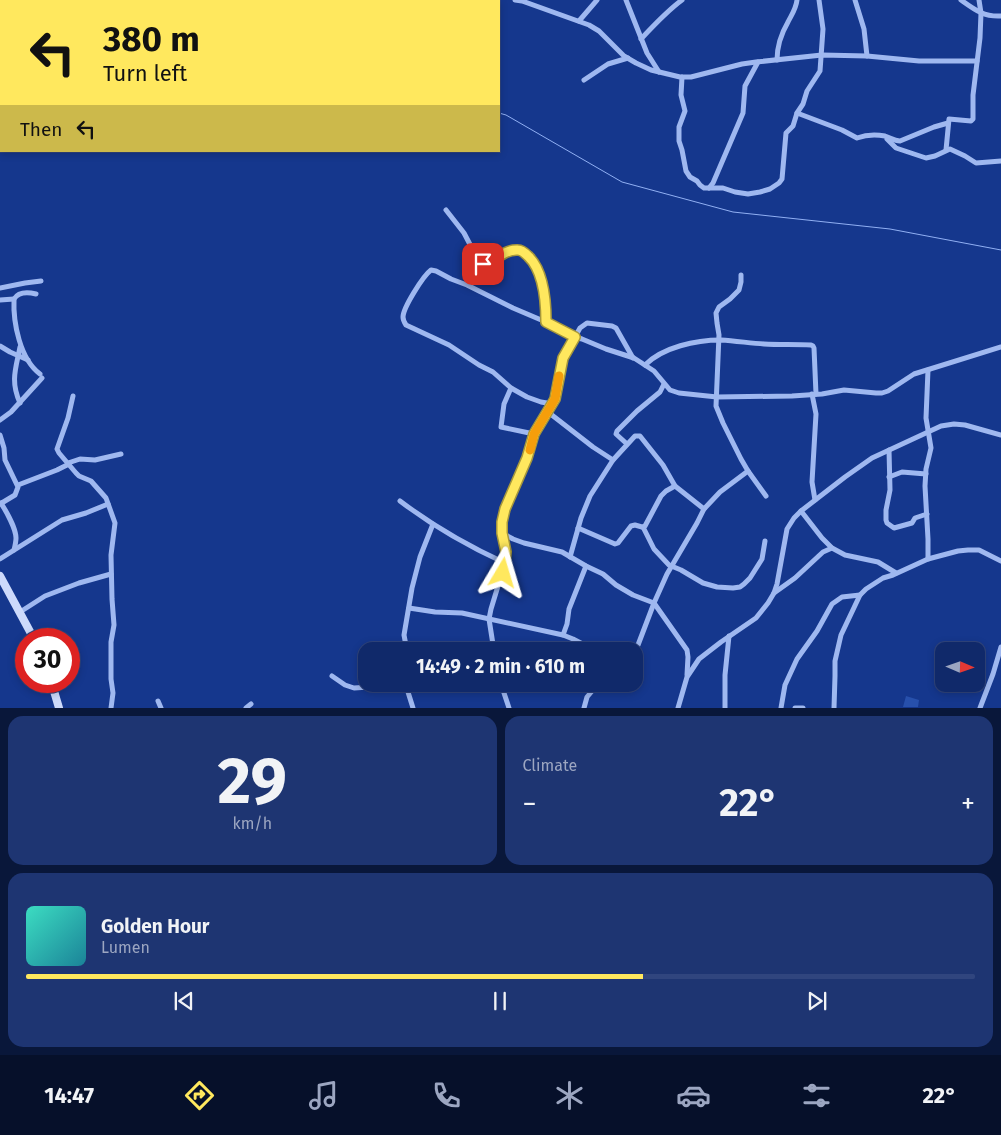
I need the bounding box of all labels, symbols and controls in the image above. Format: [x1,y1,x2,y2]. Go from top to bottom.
text: 380 m [103,18,200,60]
icon: left [20,20,85,85]
text: Turn left [103,60,187,87]
icon: left [72,115,100,143]
text: Then [20,118,62,141]
pin [462,243,504,285]
icon: arrive [469,250,497,278]
position arrow [476,546,528,598]
speed limit sign: 30 [15,628,80,693]
north arrow [935,642,985,692]
map controls [935,642,985,692]
text: 14:49 · 2 min · 610 m [416,655,585,678]
text: 29 [218,742,287,820]
text: Climate [523,756,577,775]
text: 22° [719,780,778,826]
text: − [523,787,537,820]
text: + [961,787,975,820]
text: km/h [232,814,272,833]
text: Golden Hour [101,915,210,938]
text: Lumen [101,938,150,957]
icon: previous [170,987,198,1015]
icon: pause [486,987,514,1015]
icon: next [803,987,831,1015]
icon: directions [182,1078,217,1113]
icon: music [306,1078,341,1113]
icon: phone [429,1078,464,1113]
icon: climate [552,1078,587,1113]
icon: car [676,1078,711,1113]
icon: filters [799,1078,834,1113]
text: 14:47 [44,1082,94,1109]
text: 22° [923,1082,957,1109]

